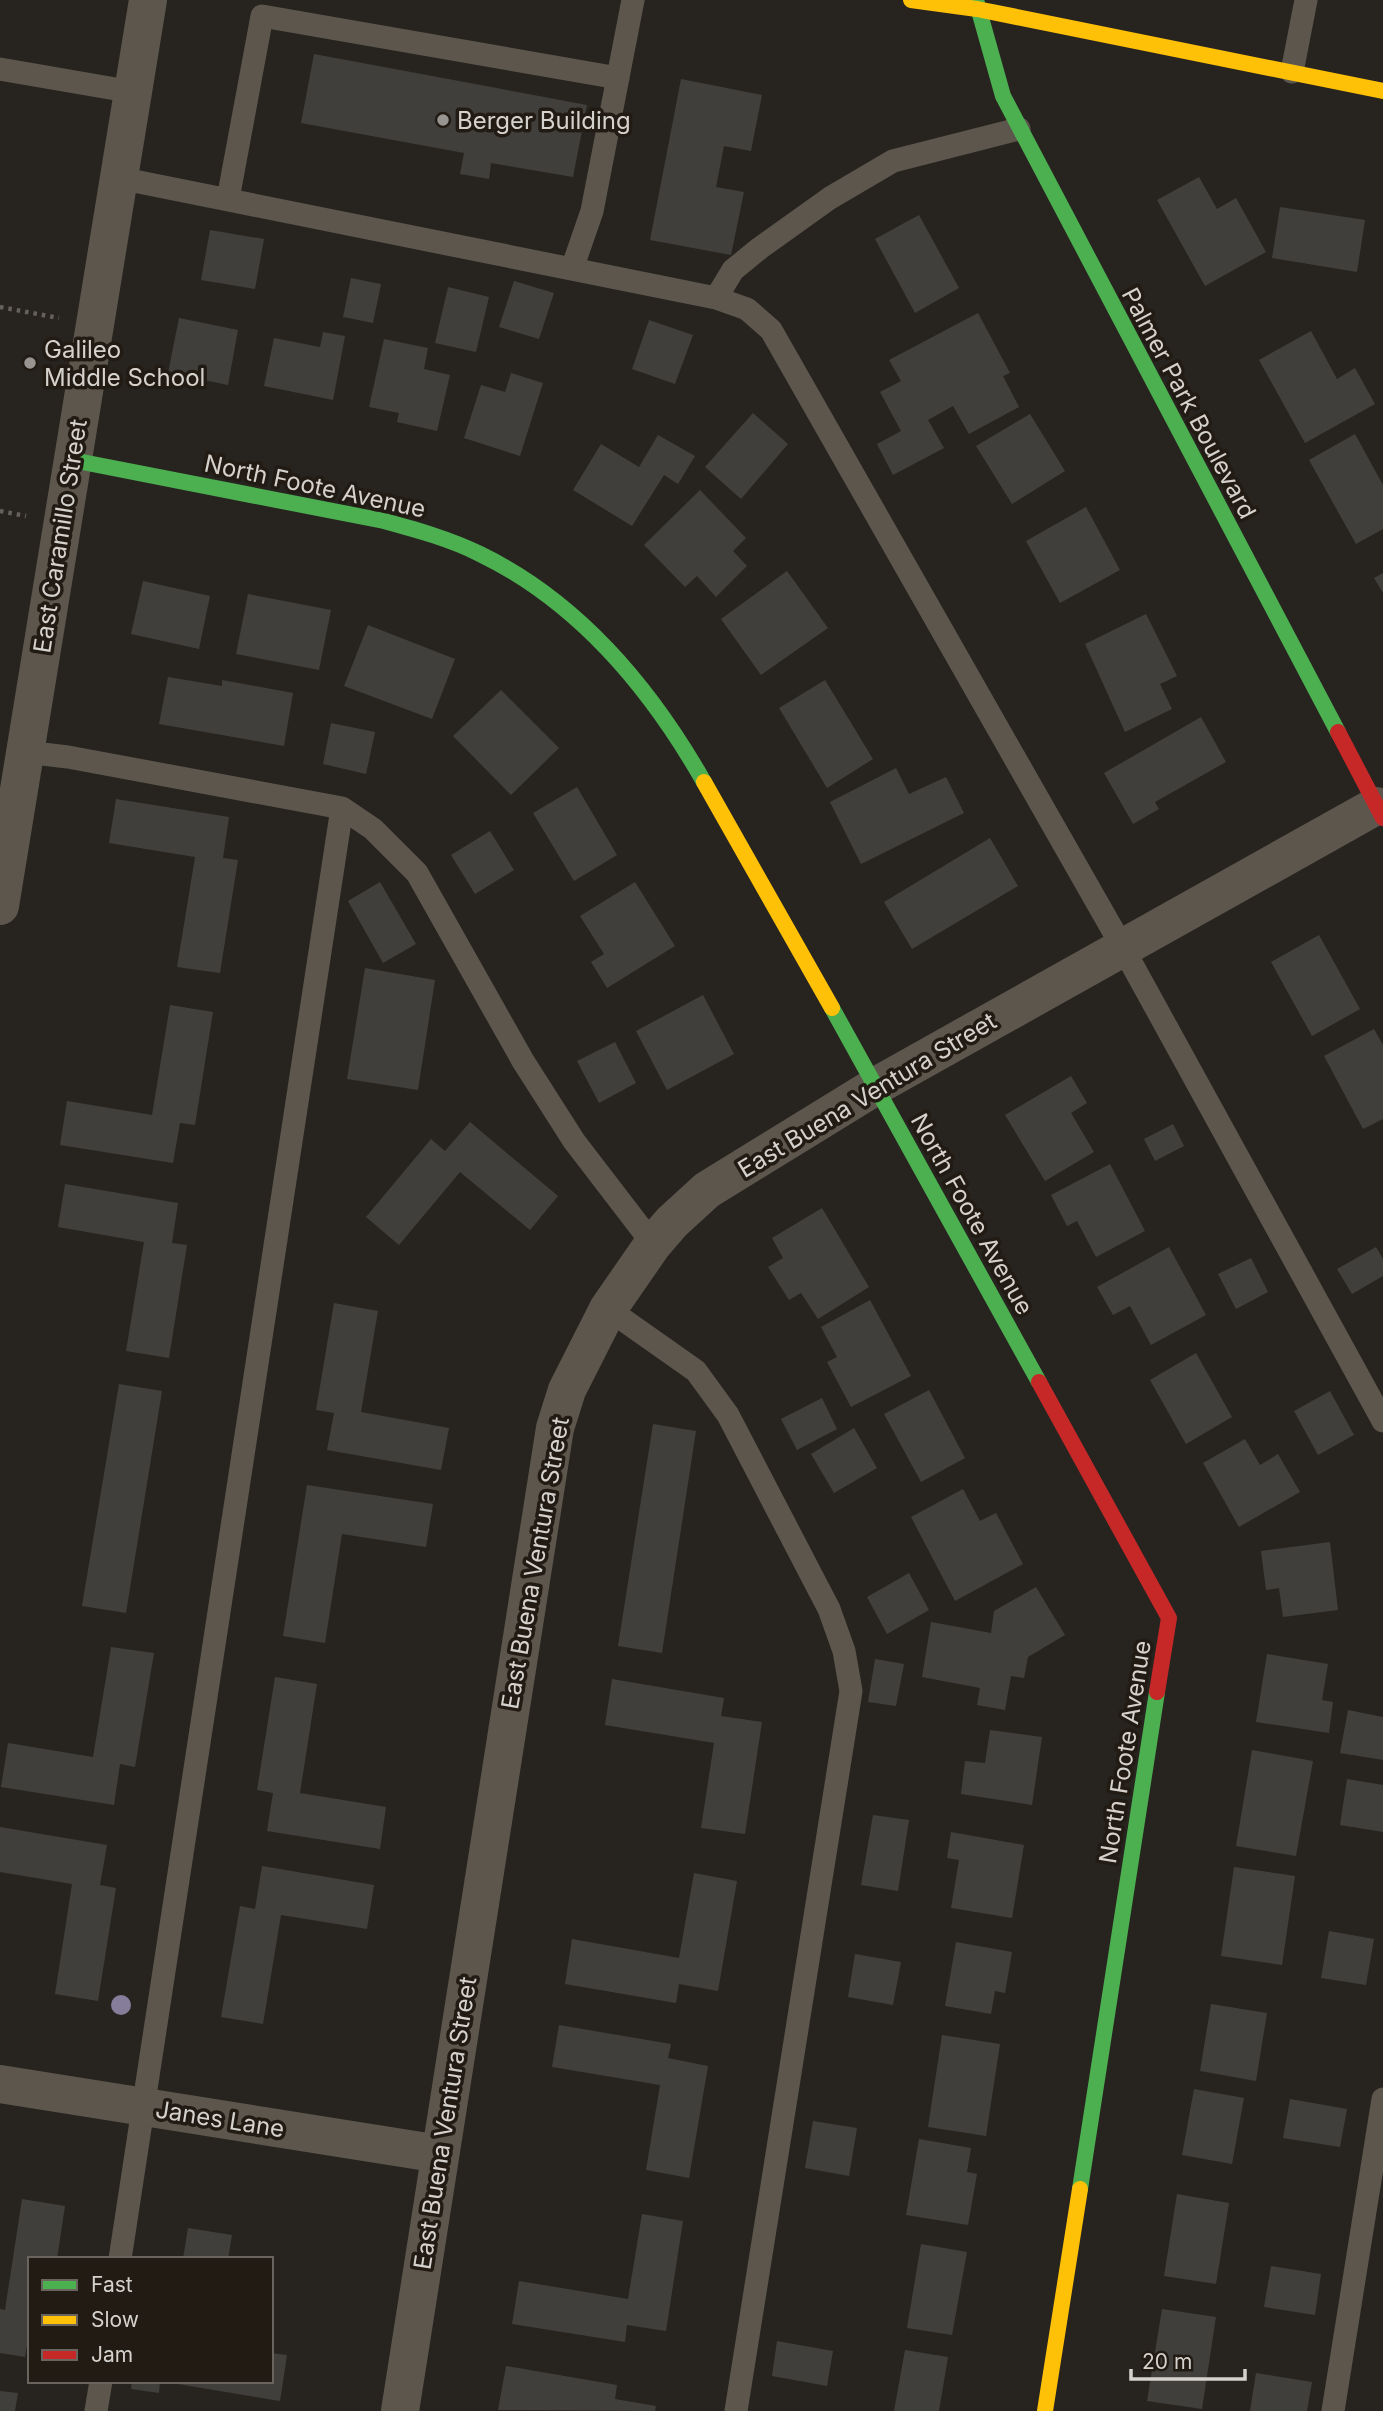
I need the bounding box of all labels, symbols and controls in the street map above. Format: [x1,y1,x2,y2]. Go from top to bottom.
place label: Berger Building [457,106,631,135]
marker: Berger Building [435,112,451,128]
street label: Palmer Park Boulevard [1116,283,1262,523]
place label: Galileo Middle School [44,335,205,392]
marker: Galileo Middle School [22,355,38,371]
street label: East Caramillo Street [27,417,93,655]
street label: North Foote Avenue [202,448,428,524]
street label: East Buena Ventura Street [733,1006,1001,1184]
street label: North Foote Avenue [905,1108,1039,1320]
street label: East Buena Ventura Street [495,1415,575,1711]
street label: North Foote Avenue [1093,1638,1157,1866]
street label: East Buena Ventura Street [408,1974,482,2271]
street label: Janes Lane [154,2095,286,2143]
legend [28,2257,273,2383]
text: Fast [91,2272,133,2297]
text: Slow [91,2307,139,2332]
scale bar [1131,2338,1245,2382]
text: Jam [91,2342,133,2367]
text: 20 m [1142,2349,1192,2374]

